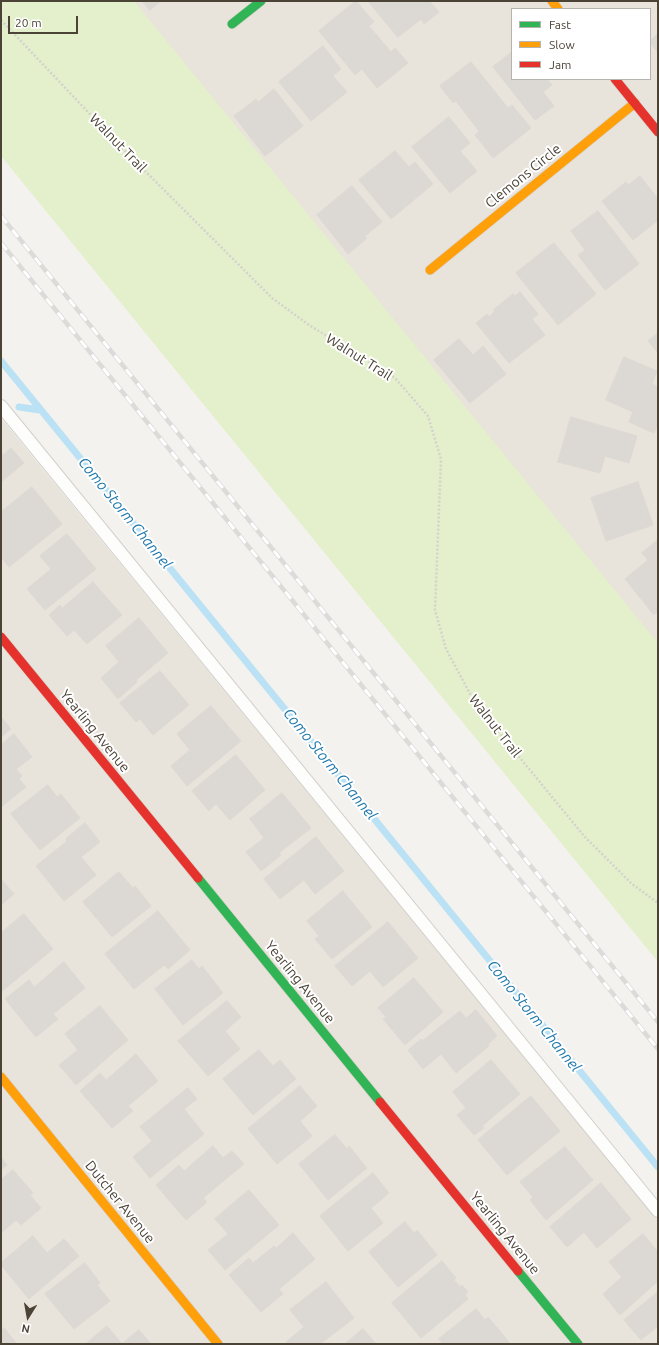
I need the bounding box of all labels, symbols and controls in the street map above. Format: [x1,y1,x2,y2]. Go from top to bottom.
scale bar [10,8,80,34]
legend [511,8,651,80]
text: 20 m [15,16,42,29]
text: Fast [549,18,571,31]
text: Slow [549,38,575,51]
text: Jam [549,58,571,71]
street label: Walnut Trail [86,110,150,176]
street label: Clemons Circle [482,140,564,212]
street label: Walnut Trail [323,330,395,384]
water label: Como Storm Channel [74,453,176,573]
street label: Yearling Avenue [57,686,133,776]
street label: Walnut Trail [465,691,525,761]
water label: Como Storm Channel [279,704,381,824]
street label: Yearling Avenue [262,937,338,1027]
water label: Como Storm Channel [483,956,585,1076]
street label: Dutcher Avenue [82,1157,158,1247]
street label: Yearling Avenue [467,1188,543,1278]
north arrow [8,1297,48,1337]
text: N [21,1322,31,1335]

